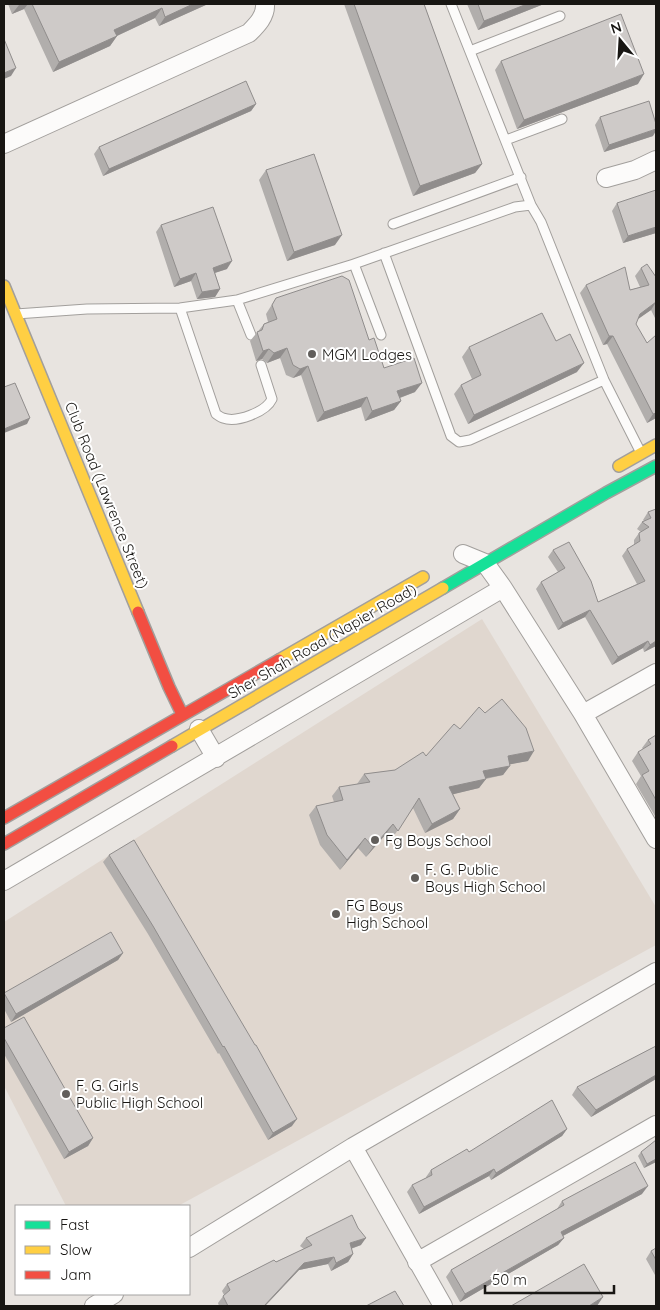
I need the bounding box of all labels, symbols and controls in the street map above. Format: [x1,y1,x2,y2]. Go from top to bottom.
north arrow [595,15,645,65]
text: N [608,17,624,38]
place label: MGM Lodges [322,345,412,364]
marker: MGM Lodges [306,348,318,360]
street label: Club Road (Lawrence Street) [61,399,153,591]
street label: Sher Shah Road (Napier Road) [224,579,420,703]
place label: Fg Boys School [385,831,491,850]
marker: Fg Boys School [369,834,381,846]
place label: F. G. Public Boys High School [425,860,546,896]
marker: F. G. Public Boys High School [409,872,421,884]
place label: FG Boys High School [346,896,428,932]
marker: FG Boys High School [330,908,342,920]
place label: F. G. Girls Public High School [76,1076,203,1112]
marker: F. G. Girls Public High School [60,1088,72,1100]
legend [15,1205,190,1295]
text: Fast [60,1215,89,1234]
text: Slow [60,1240,92,1259]
scale bar [485,1262,614,1294]
text: Jam [60,1265,91,1284]
text: 50 m [492,1270,527,1289]

